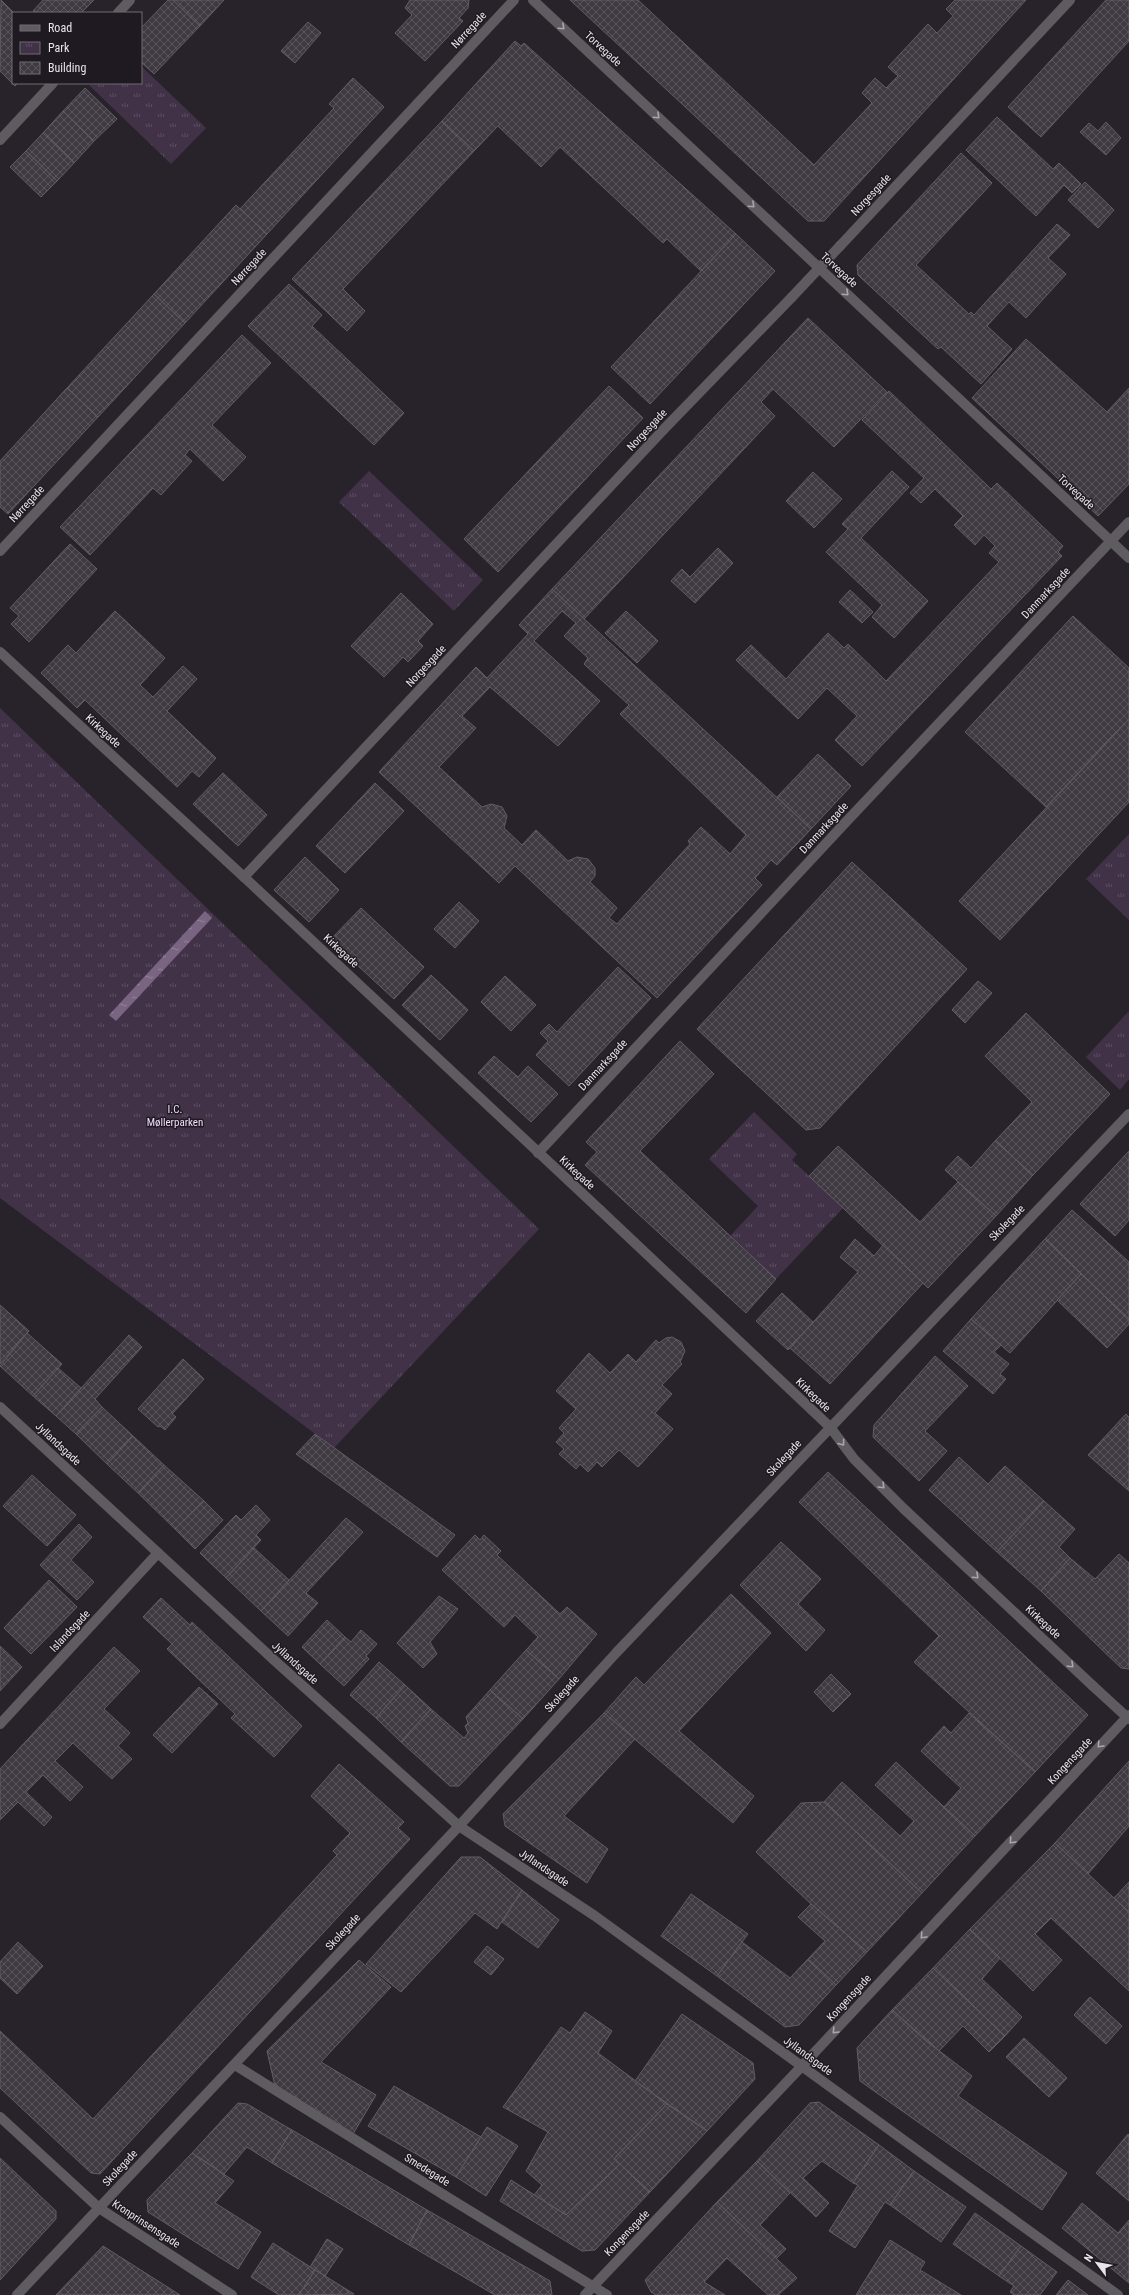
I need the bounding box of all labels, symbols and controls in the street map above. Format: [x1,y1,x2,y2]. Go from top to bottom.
street label: Nørregade [449,9,489,51]
legend [12,12,142,84]
text: Road [48,21,72,35]
one-way arrow [557,22,565,29]
street label: Torvegade [582,29,624,69]
text: Park [48,41,70,55]
text: Building [48,61,86,75]
one-way arrow [652,111,660,118]
street label: Norgesgade [848,171,894,219]
one-way arrow [747,200,754,207]
street label: Nørregade [229,246,269,288]
street label: Torvegade [818,250,860,290]
one-way arrow [841,289,849,296]
street label: Norgesgade [624,406,670,454]
street label: Torvegade [1055,472,1097,512]
street label: Nørregade [7,483,47,525]
street label: Danmarksgade [1019,565,1073,621]
street label: Norgesgade [403,642,449,690]
street label: Kirkegade [83,712,123,750]
street label: Danmarksgade [797,800,851,856]
street label: Kirkegade [321,932,361,970]
street label: Danmarksgade [576,1037,630,1093]
park label: I.C. Møllerparken [147,1103,203,1129]
street label: Kirkegade [557,1154,597,1192]
street label: Skolegade [987,1202,1027,1244]
street label: Kirkegade [793,1375,833,1415]
street label: Jyllandsgade [33,1420,83,1468]
street label: Skolegade [764,1437,804,1479]
one-way arrow [837,1439,845,1446]
one-way arrow [877,1482,885,1489]
one-way arrow [971,1571,979,1579]
street label: Kirkegade [1023,1603,1063,1641]
street label: Islandsgade [47,1607,93,1655]
street label: Jyllandsgade [269,1639,321,1687]
one-way arrow [1066,1660,1074,1667]
street label: Skolegade [542,1673,582,1715]
street label: Kongensgade [1045,1735,1095,1787]
one-way arrow [1098,1741,1105,1748]
one-way arrow [1009,1836,1017,1844]
street label: Jyllandsgade [517,1847,571,1889]
street label: Skolegade [323,1911,363,1953]
one-way arrow [921,1931,928,1939]
street label: Kongensgade [824,1972,874,2024]
one-way arrow [832,2026,839,2034]
street label: Jyllandsgade [781,2034,835,2078]
street label: Skolegade [100,2147,140,2189]
street label: Smedegade [402,2151,452,2189]
street label: Kronprinsensgade [110,2197,182,2251]
street label: Kongensgade [602,2207,652,2259]
north arrow [1077,2243,1117,2283]
text: N [1082,2251,1096,2264]

